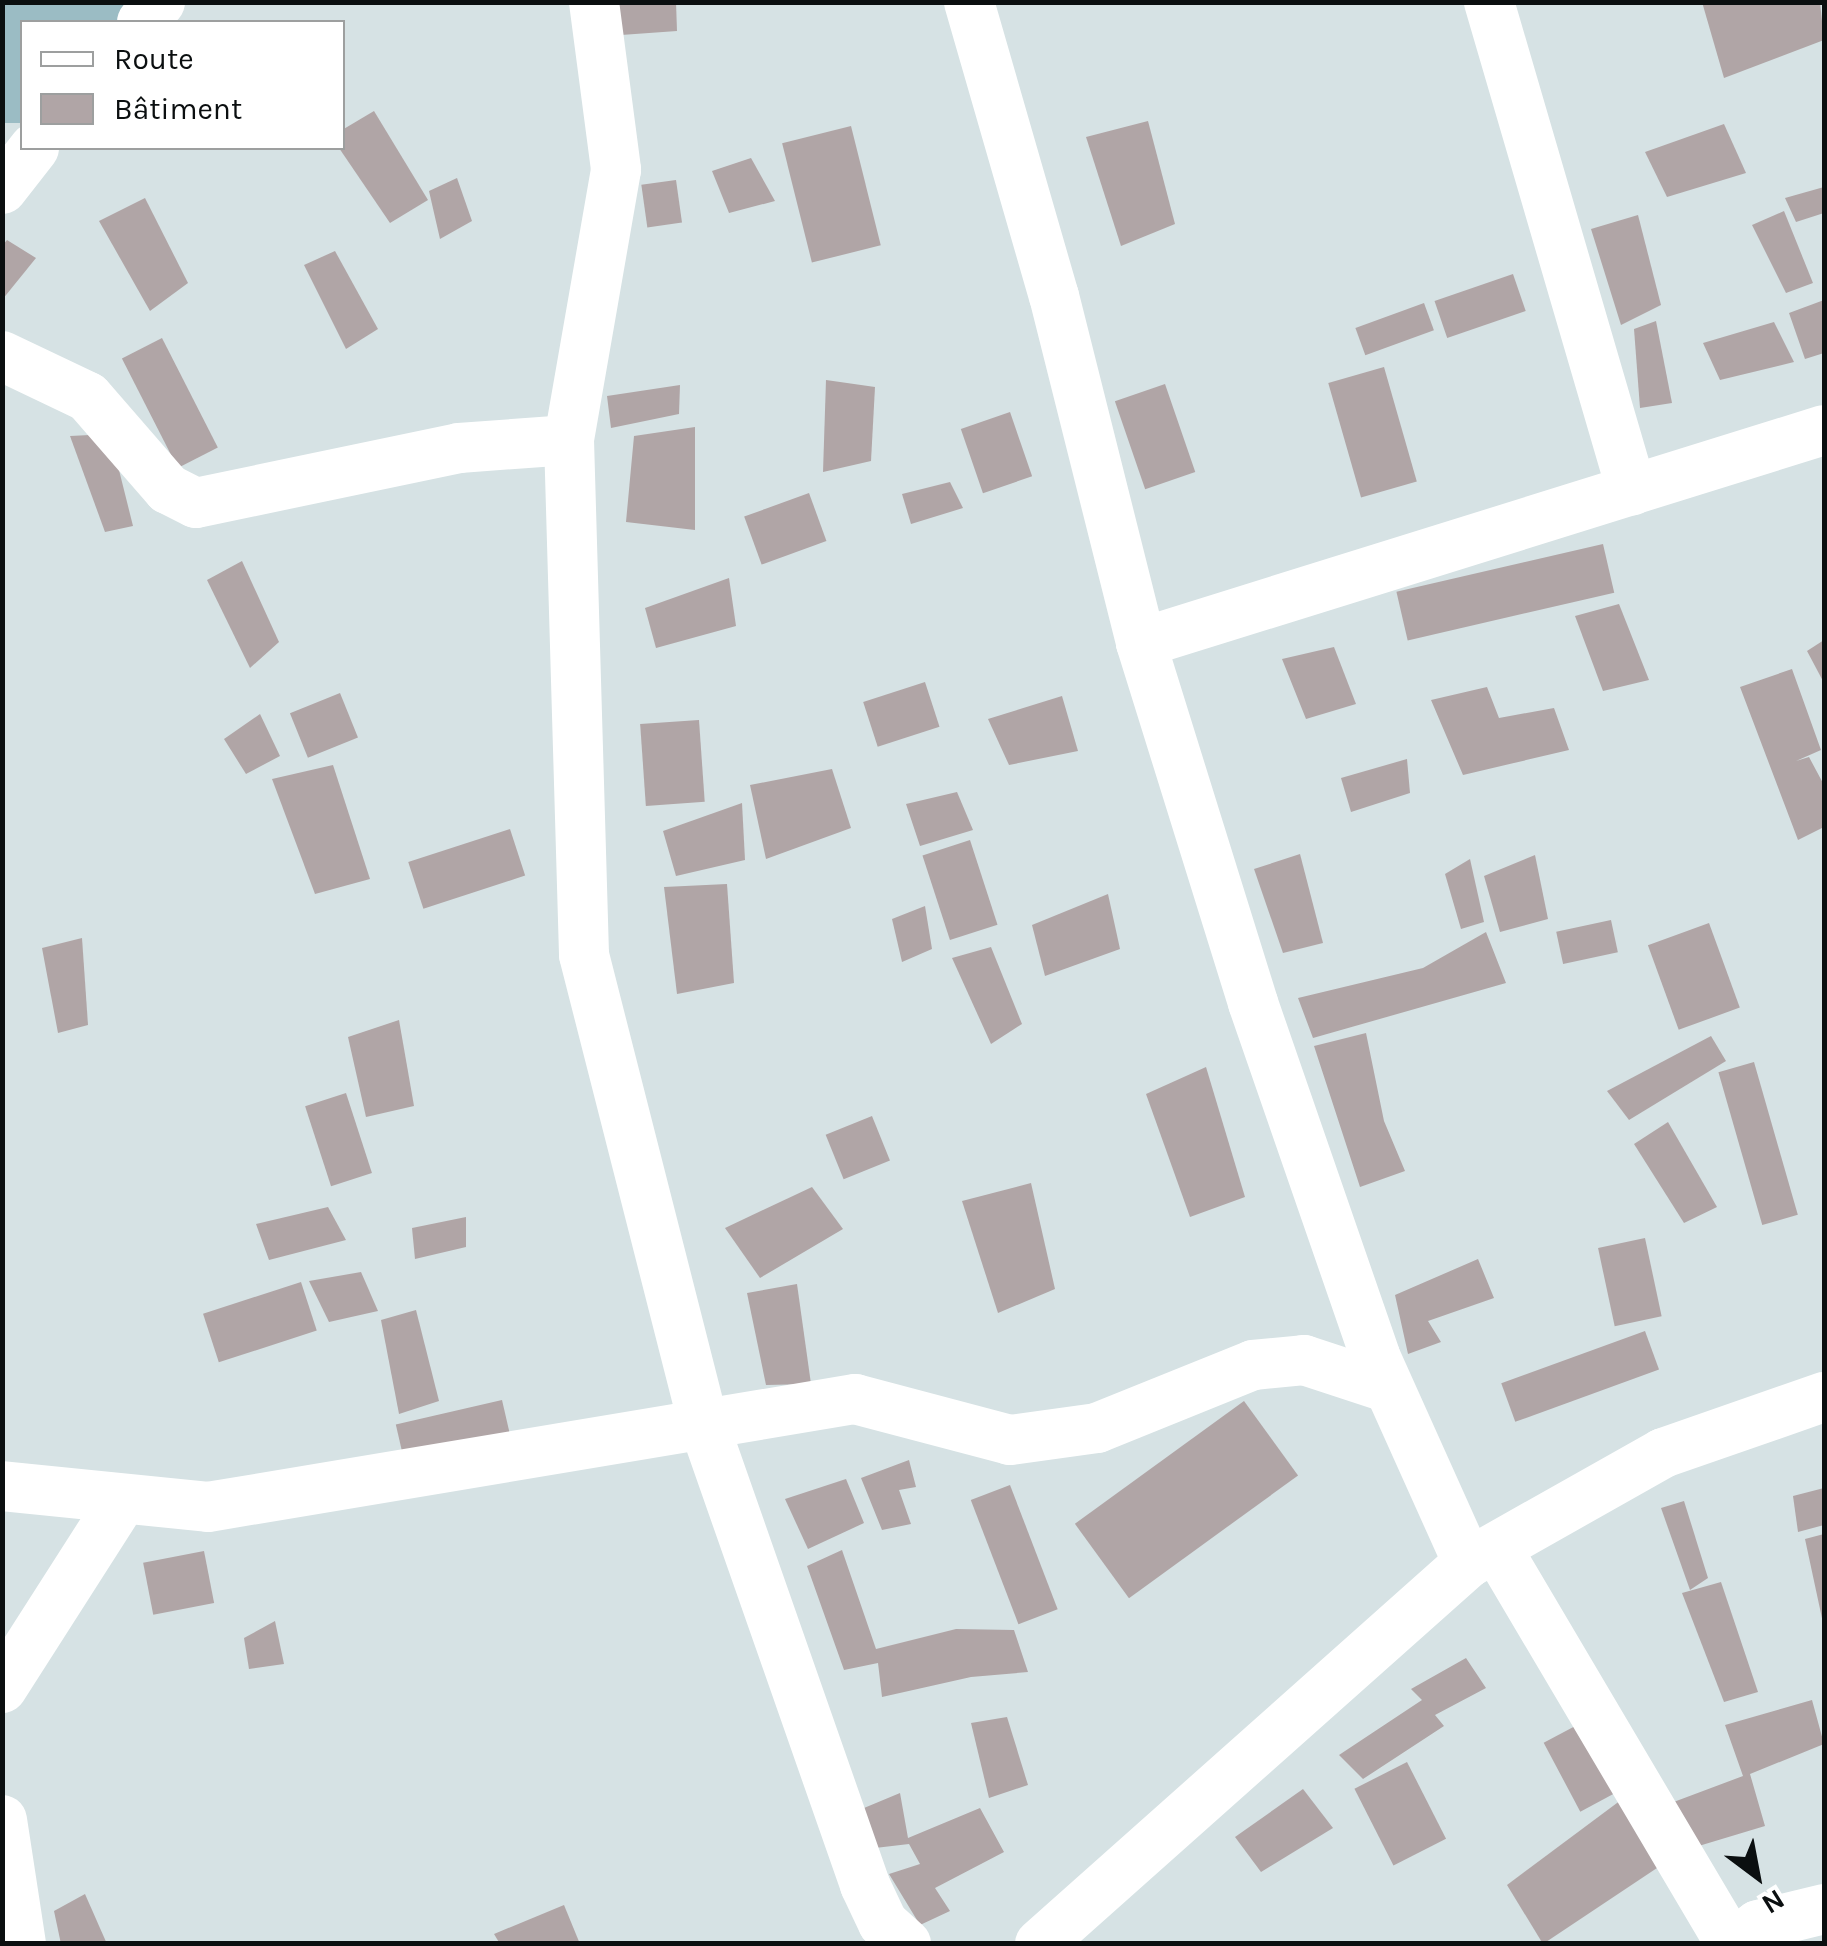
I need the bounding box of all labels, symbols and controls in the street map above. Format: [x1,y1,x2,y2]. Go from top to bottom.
legend [20,20,345,150]
text: Route [114,41,194,77]
text: Bâtiment [114,91,242,127]
north arrow [1707,1826,1807,1926]
text: N [1756,1883,1790,1921]

